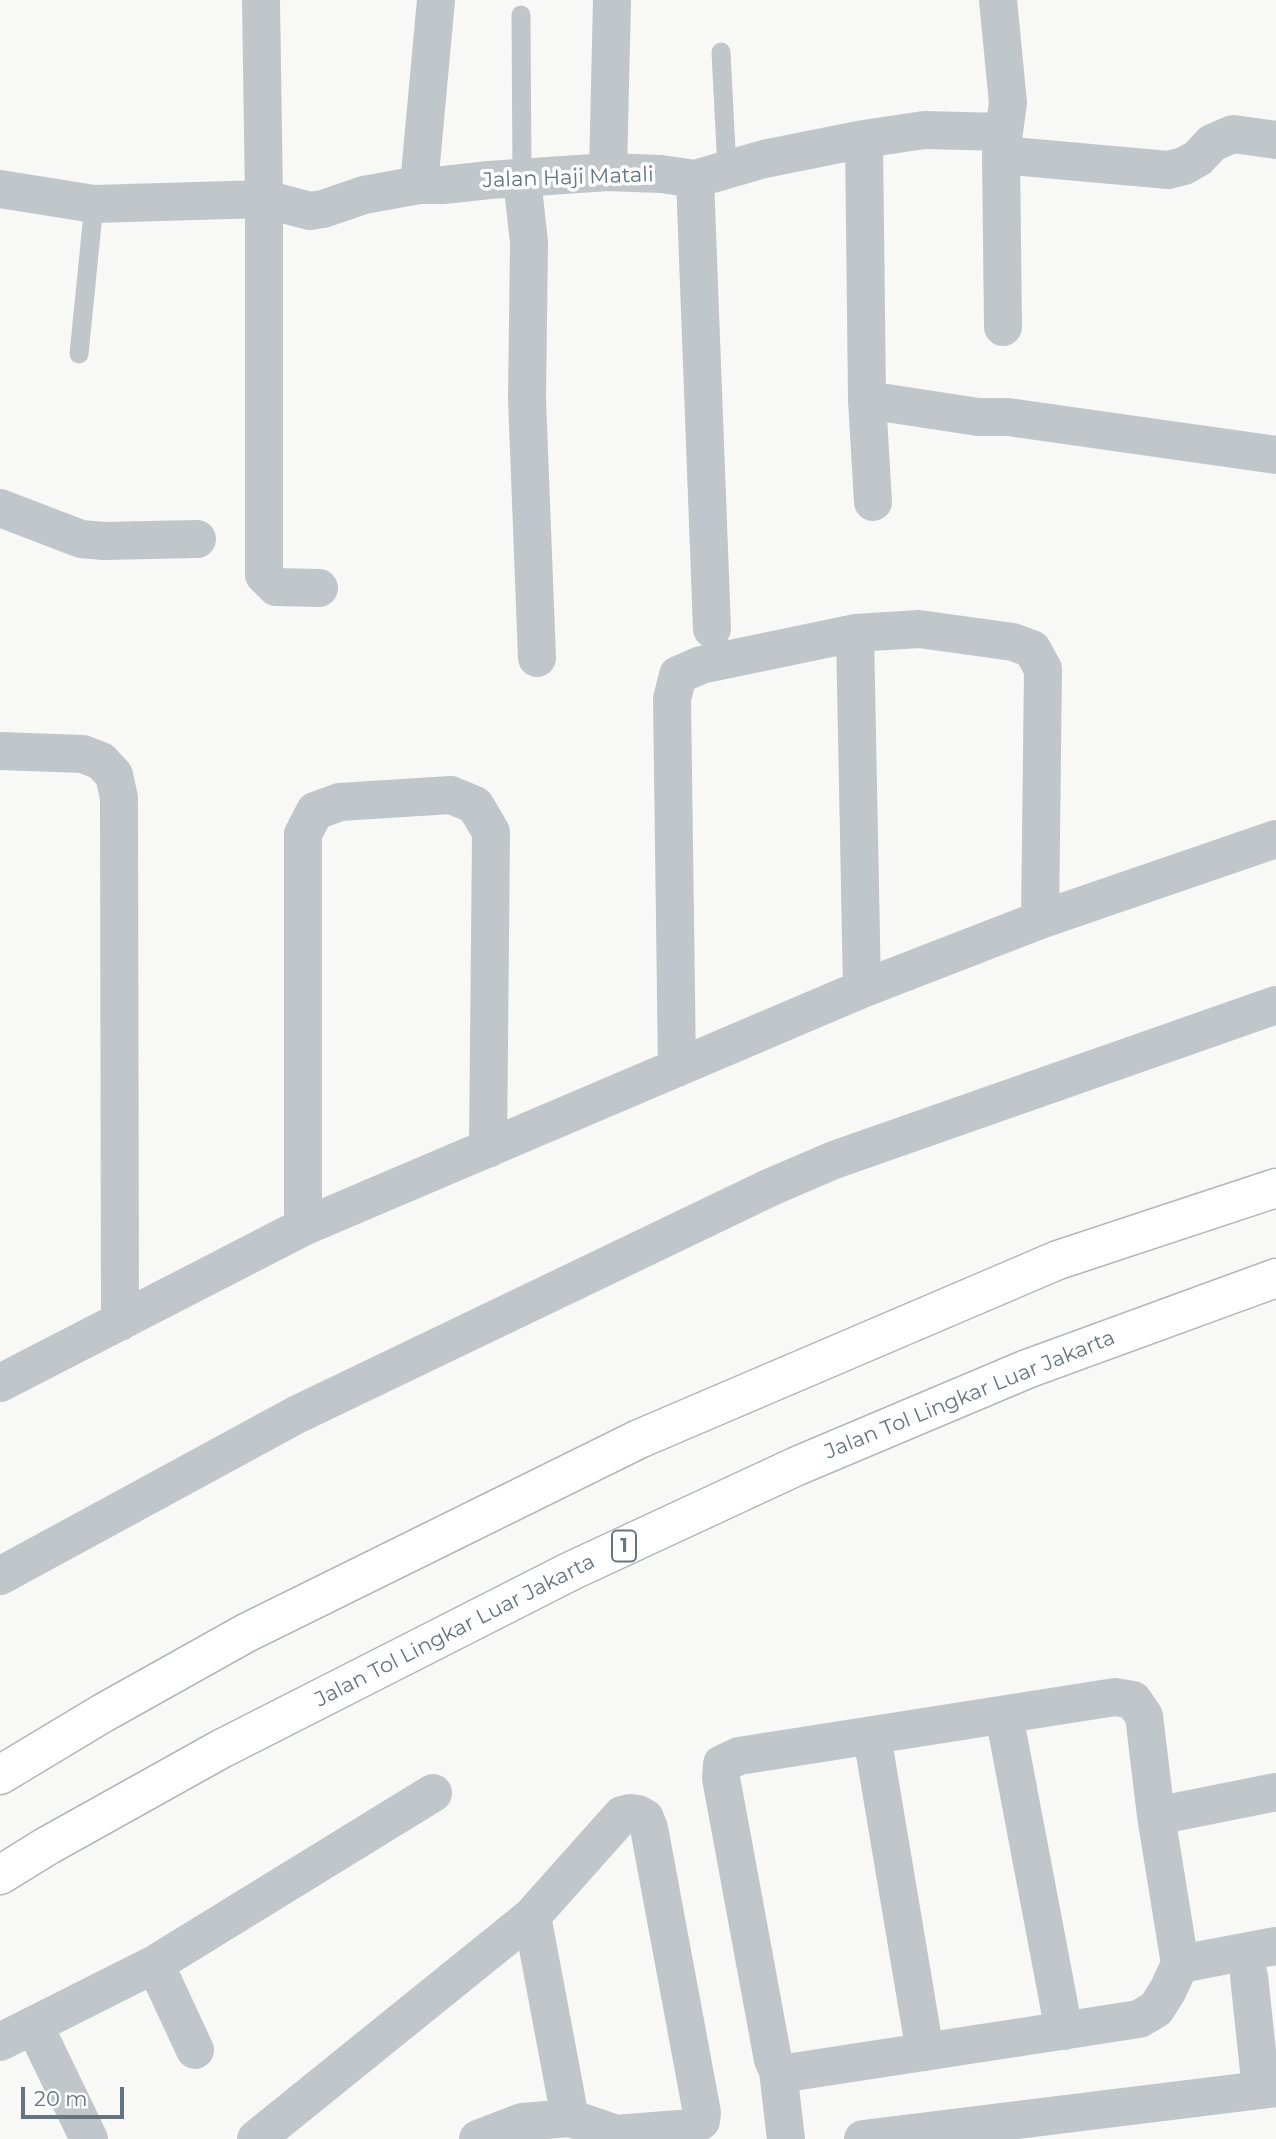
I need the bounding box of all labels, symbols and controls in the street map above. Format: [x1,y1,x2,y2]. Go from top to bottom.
street label: Jalan Haji Matali [482,162,654,194]
street label: Jalan Tol Lingkar Luar Jakarta [821,1325,1119,1465]
road number: 1 [612,1530,636,1562]
street label: Jalan Tol Lingkar Luar Jakarta [311,1549,599,1713]
scale bar [24,2072,128,2116]
text: 20 m [34,2086,88,2111]

